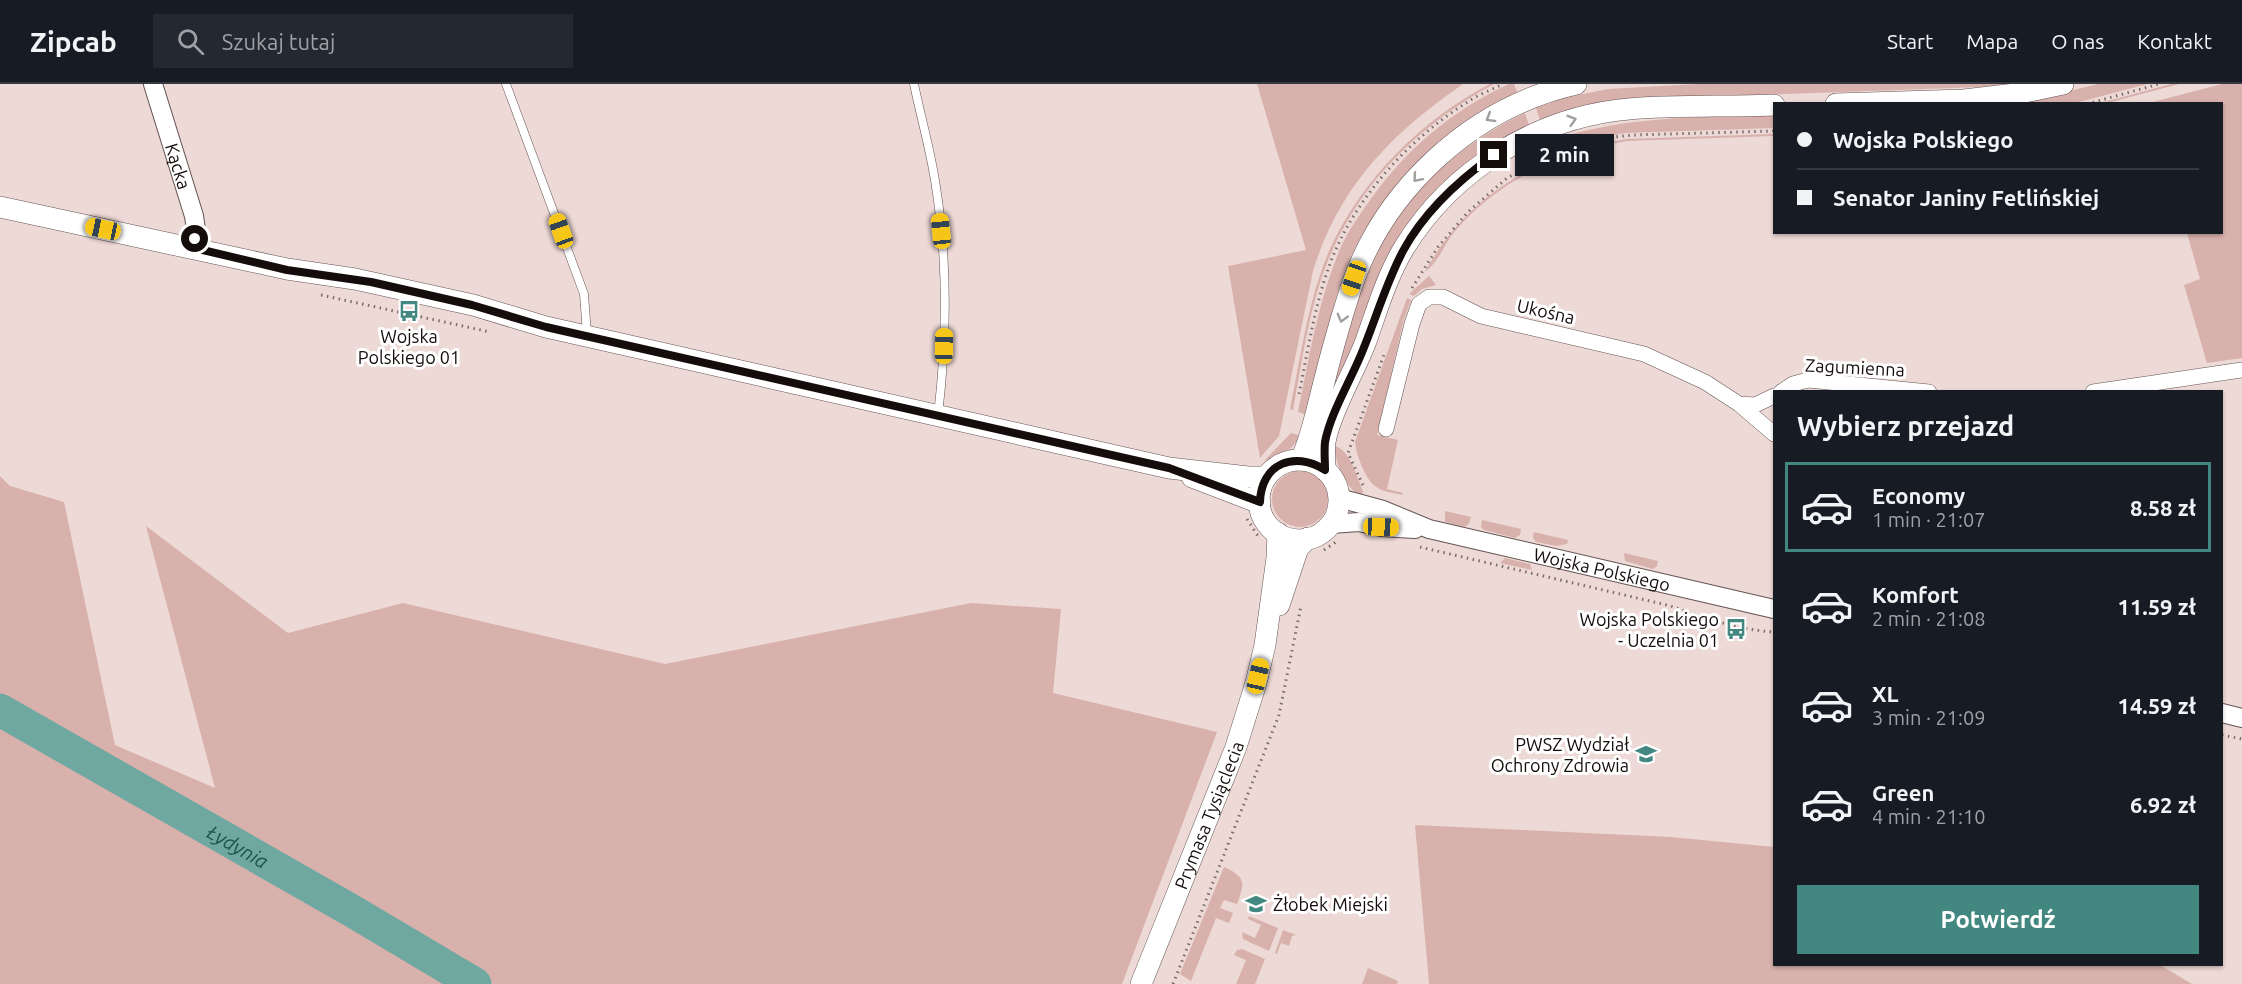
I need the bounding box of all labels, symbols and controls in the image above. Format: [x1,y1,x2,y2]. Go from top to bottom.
search box [153,14,573,68]
icon: search [174,25,207,58]
text: Zipcab [30,26,117,57]
text: Szukaj tutaj [222,29,335,54]
text: Start [1887,29,1933,53]
text: Mapa [1966,29,2018,53]
text: O nas [2051,29,2104,53]
text: Kontakt [2137,29,2212,53]
one-way arrow [1486,111,1496,123]
one-way arrow [1566,115,1577,128]
text: Wojska Polskiego [1833,127,2013,152]
callout: 2 min [1515,134,1614,176]
street label: Kącka [162,141,195,192]
route end [1480,141,1507,168]
text: 2 min [1539,143,1590,166]
one-way arrow [1413,171,1424,182]
text: Senator Janiny Fetlińskiej [1833,185,2099,210]
car [546,211,576,251]
car [930,212,952,250]
car [84,216,122,242]
route start [181,225,208,252]
car [1340,258,1368,298]
street label: Ukośna [1515,295,1577,327]
bus stop icon: Wojska Polskiego 01 [397,299,421,323]
one-way arrow [1337,312,1349,323]
place label: Wojska Polskiego 01 [358,326,460,367]
car [935,328,953,364]
street label: Zagumienna [1805,354,1905,380]
text: Wybierz przejazd [1797,411,2014,441]
icon: car [1800,480,1854,534]
text: Economy [1872,483,1965,508]
text: 8.58 zł [2130,495,2196,520]
text: 1 min · 21:07 [1872,508,1986,531]
car [1363,517,1399,537]
street label: Wojska Polskiego [1532,544,1672,595]
icon: car [1800,579,1854,633]
text: Komfort [1872,582,1959,607]
text: 11.59 zł [2117,594,2196,619]
text: 2 min · 21:08 [1872,607,1986,630]
place label: Wojska Polskiego - Uczelnia 01 [1580,609,1719,650]
bus stop icon: Wojska Polskiego - Uczelnia 01 [1724,617,1748,641]
car [1245,656,1271,696]
icon: car [1800,678,1854,732]
text: XL [1872,681,1899,706]
text: 14.59 zł [2117,693,2196,718]
text: 3 min · 21:09 [1872,706,1986,729]
place label: PWSZ Wydział Ochrony Zdrowia [1491,734,1629,775]
street label: Prymasa Tysiąclecia [1170,739,1247,892]
school or university icon: PWSZ Wydział Ochrony Zdrowia [1634,742,1658,766]
icon: car [1800,777,1854,831]
text: Green [1872,780,1934,805]
text: 6.92 zł [2130,792,2196,817]
text: 4 min · 21:10 [1872,805,1986,828]
water label: Łydynia [203,819,273,872]
button: Potwierdź [1797,885,2199,954]
school or university icon: Żłobek Miejski [1244,892,1268,916]
place label: Żłobek Miejski [1273,894,1388,914]

